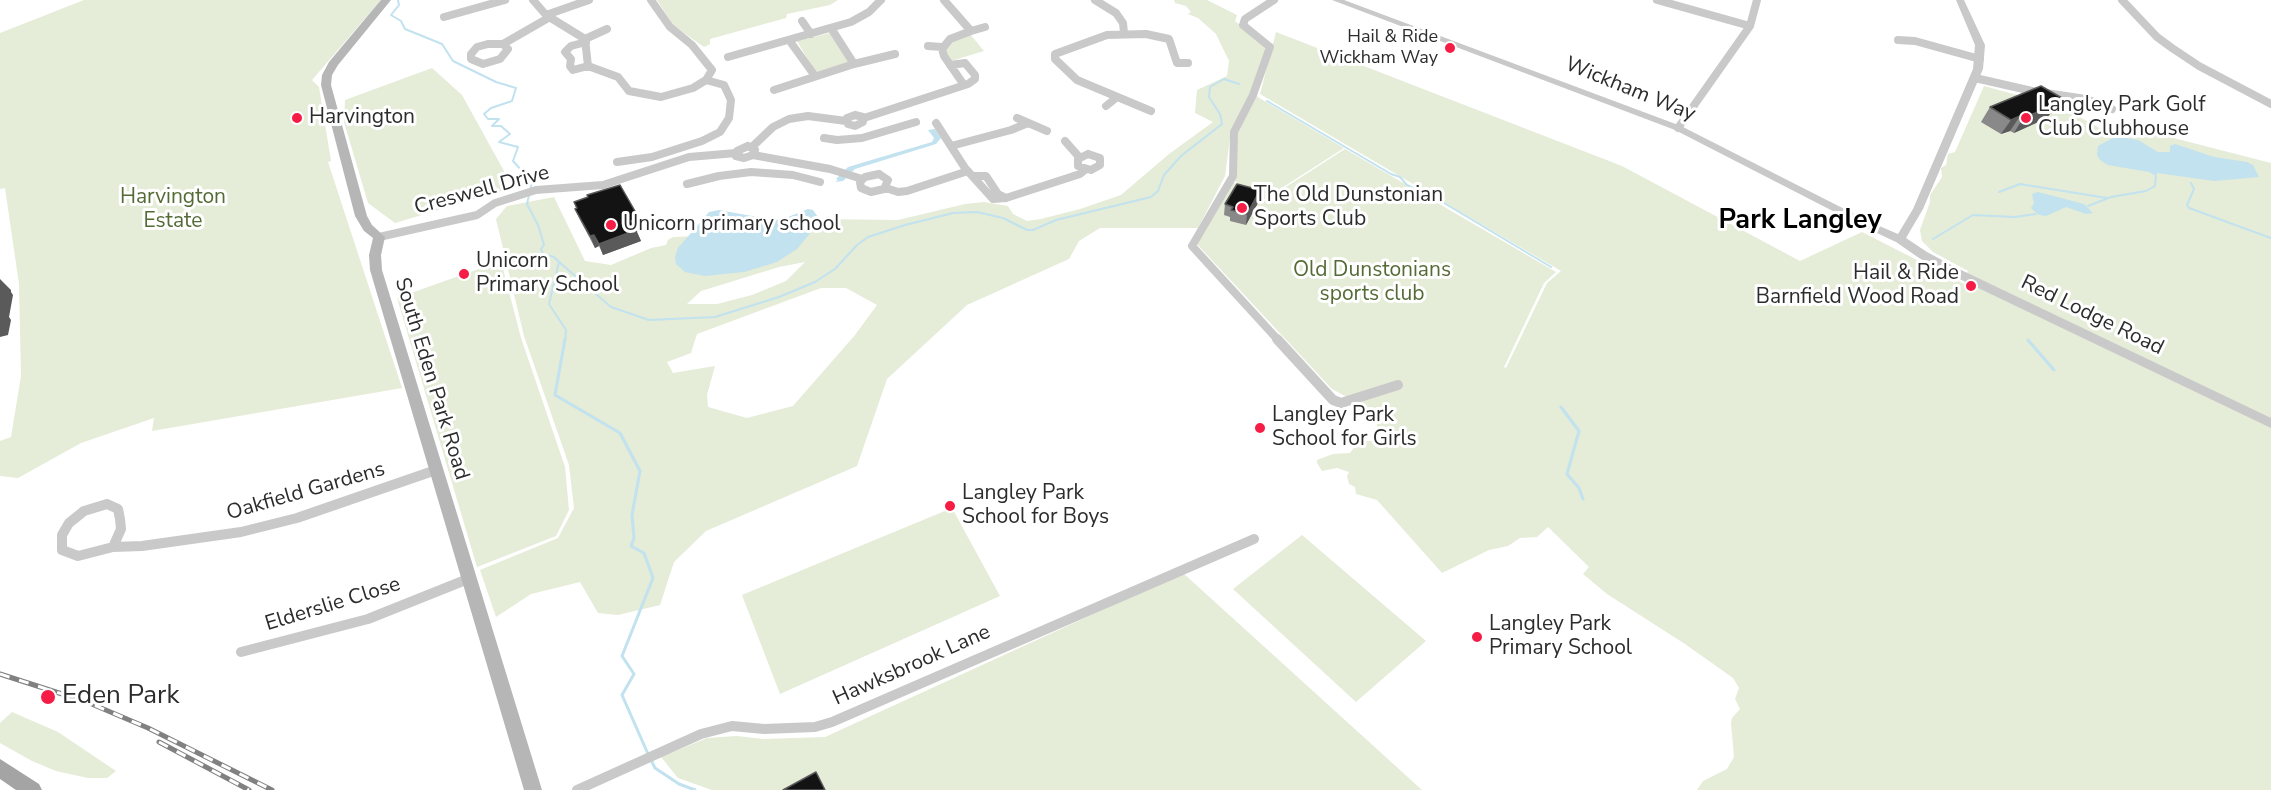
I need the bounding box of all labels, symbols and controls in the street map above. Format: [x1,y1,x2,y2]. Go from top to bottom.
place label: Hail & Ride Wickham Way [1319,27,1438,70]
marker: Hail & Ride Wickham Way [1443,41,1457,55]
street label: Wickham Way [1561,52,1699,128]
place label: Langley Park Golf Club Clubhouse [2038,93,2205,143]
place label: Harvington [309,105,415,131]
marker: Harvington [290,111,304,125]
marker: Langley Park Golf Club Clubhouse [2019,111,2033,125]
street label: Creswell Drive [412,161,552,221]
place label: The Old Dunstonian Sports Club [1254,183,1443,233]
park label: Harvington Estate [120,185,226,235]
marker: The Old Dunstonian Sports Club [1235,201,1249,215]
district label: Park Langley [1718,205,1882,237]
place label: Unicorn primary school [623,212,841,238]
marker: Unicorn primary school [604,218,618,232]
place label: Unicorn Primary School [476,249,619,299]
park label: Old Dunstonians sports club [1293,258,1451,308]
place label: Hail & Ride Barnfield Wood Road [1756,261,1959,311]
marker: Unicorn Primary School [457,267,471,281]
street label: Red Lodge Road [2017,271,2167,361]
street label: South Eden Park Road [388,275,474,483]
marker: Hail & Ride Barnfield Wood Road [1964,279,1978,293]
place label: Langley Park School for Girls [1272,403,1417,453]
marker: Langley Park School for Girls [1253,421,1267,435]
street label: Oakfield Gardens [224,457,388,527]
place label: Langley Park School for Boys [962,481,1109,531]
marker: Langley Park School for Boys [943,499,957,513]
street label: Elderslie Close [262,572,404,638]
place label: Langley Park Primary School [1489,612,1632,662]
street label: Hawksbrook Lane [829,620,995,712]
marker: Langley Park Primary School [1470,630,1484,644]
place label: Eden Park [62,681,179,713]
marker: Eden Park [39,688,57,706]

